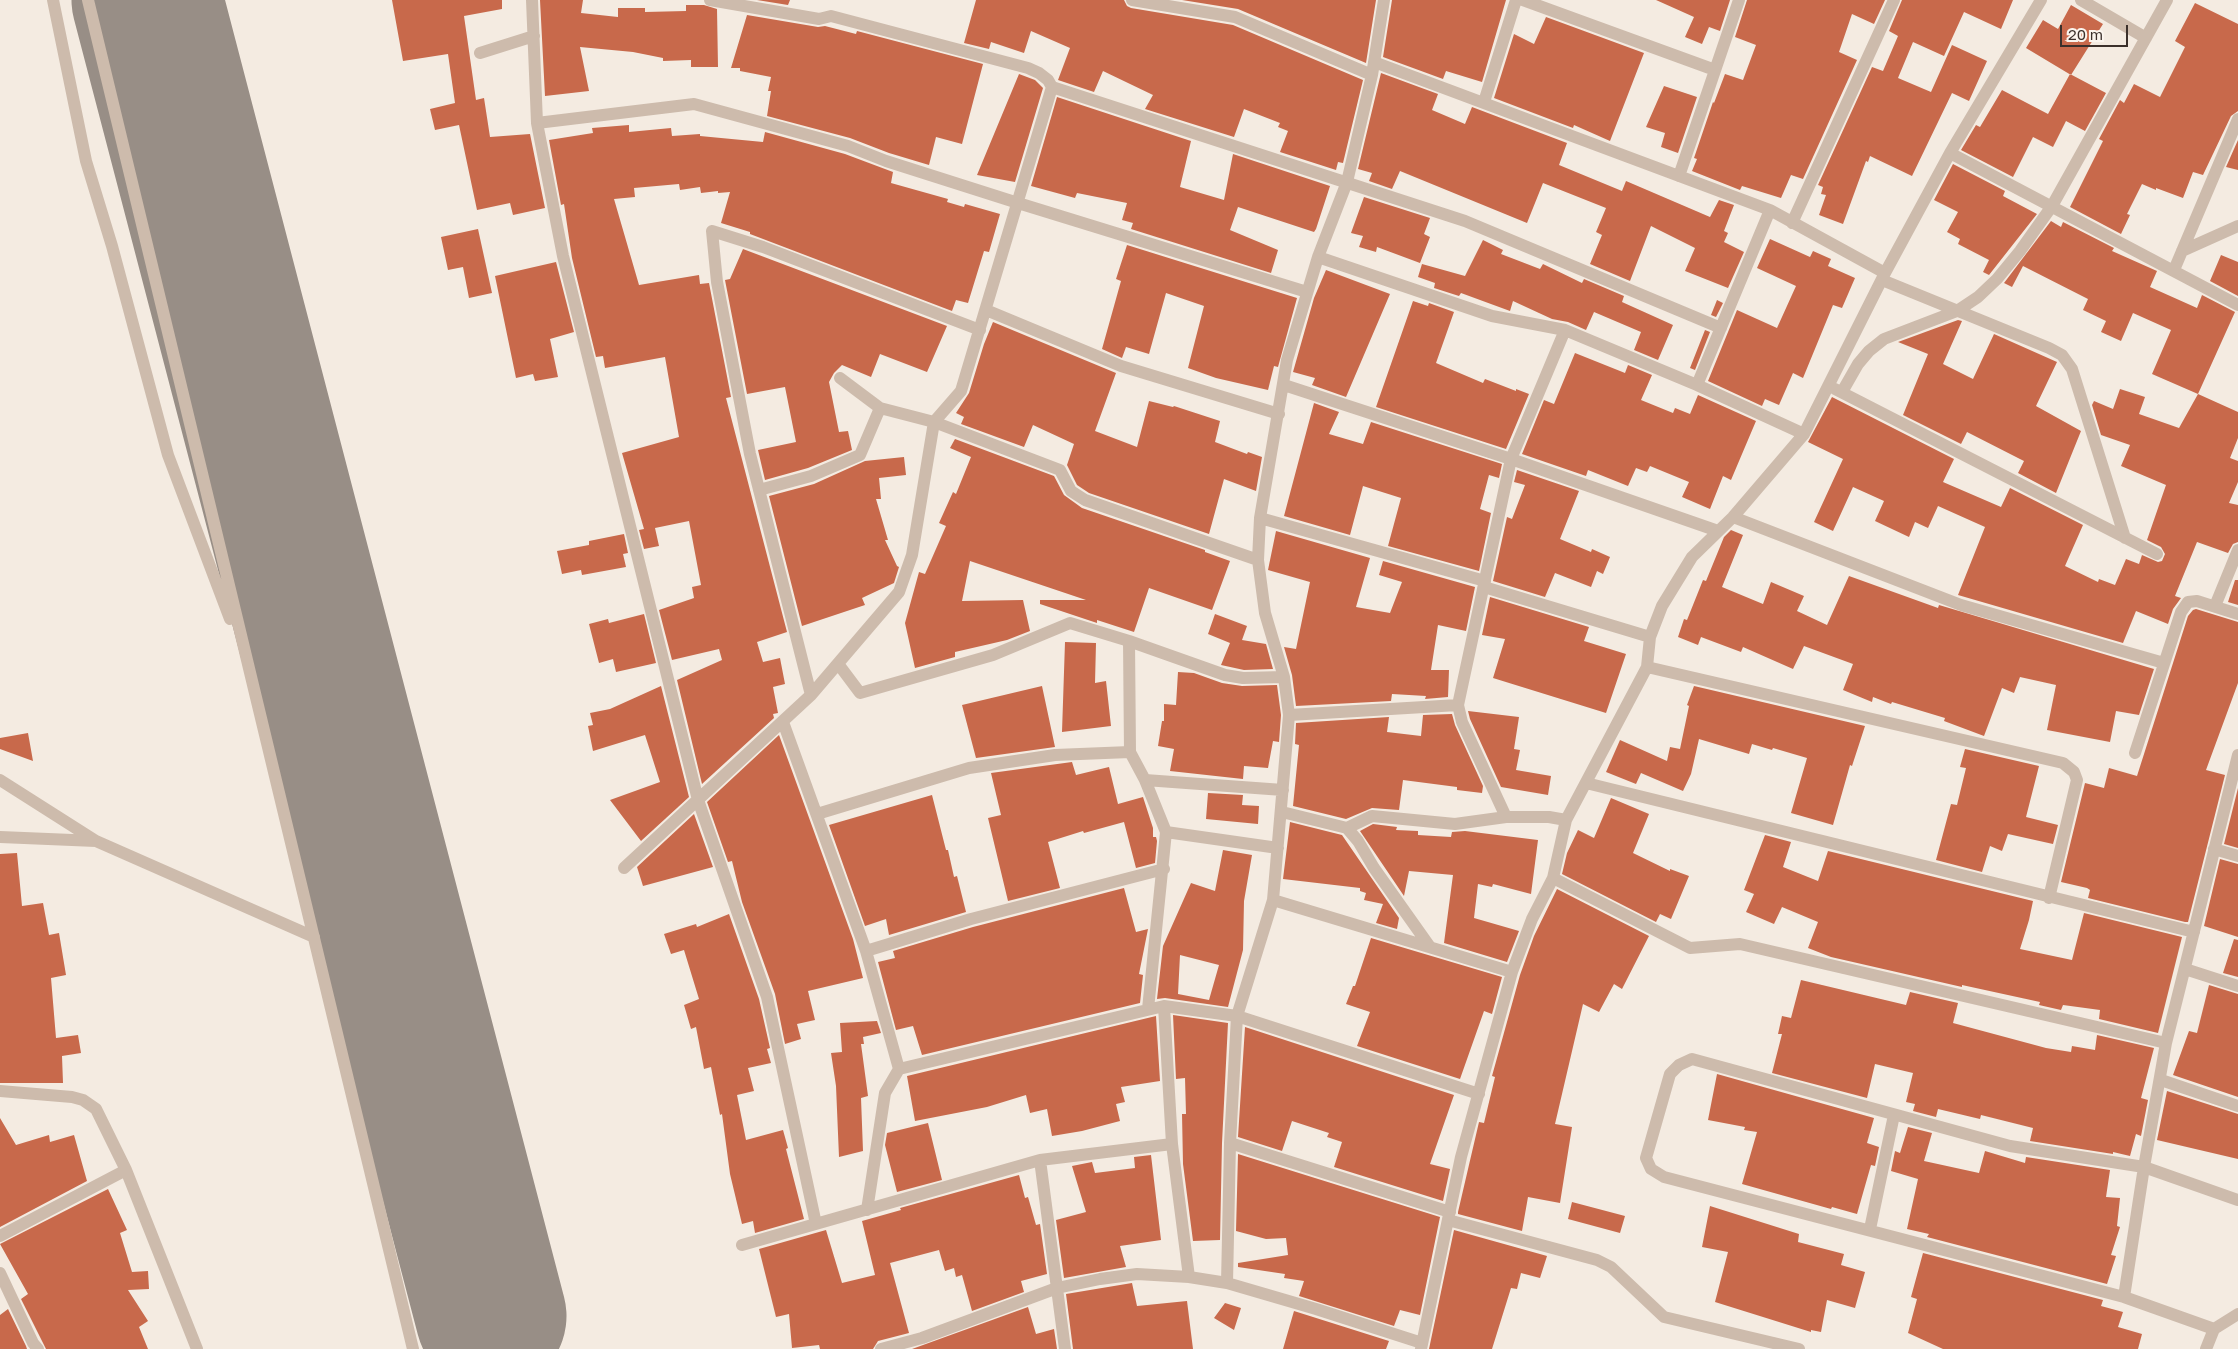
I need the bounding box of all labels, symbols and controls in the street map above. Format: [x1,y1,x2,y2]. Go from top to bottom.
scale bar [2063,15,2130,47]
text: 20 m [2068,25,2103,43]

